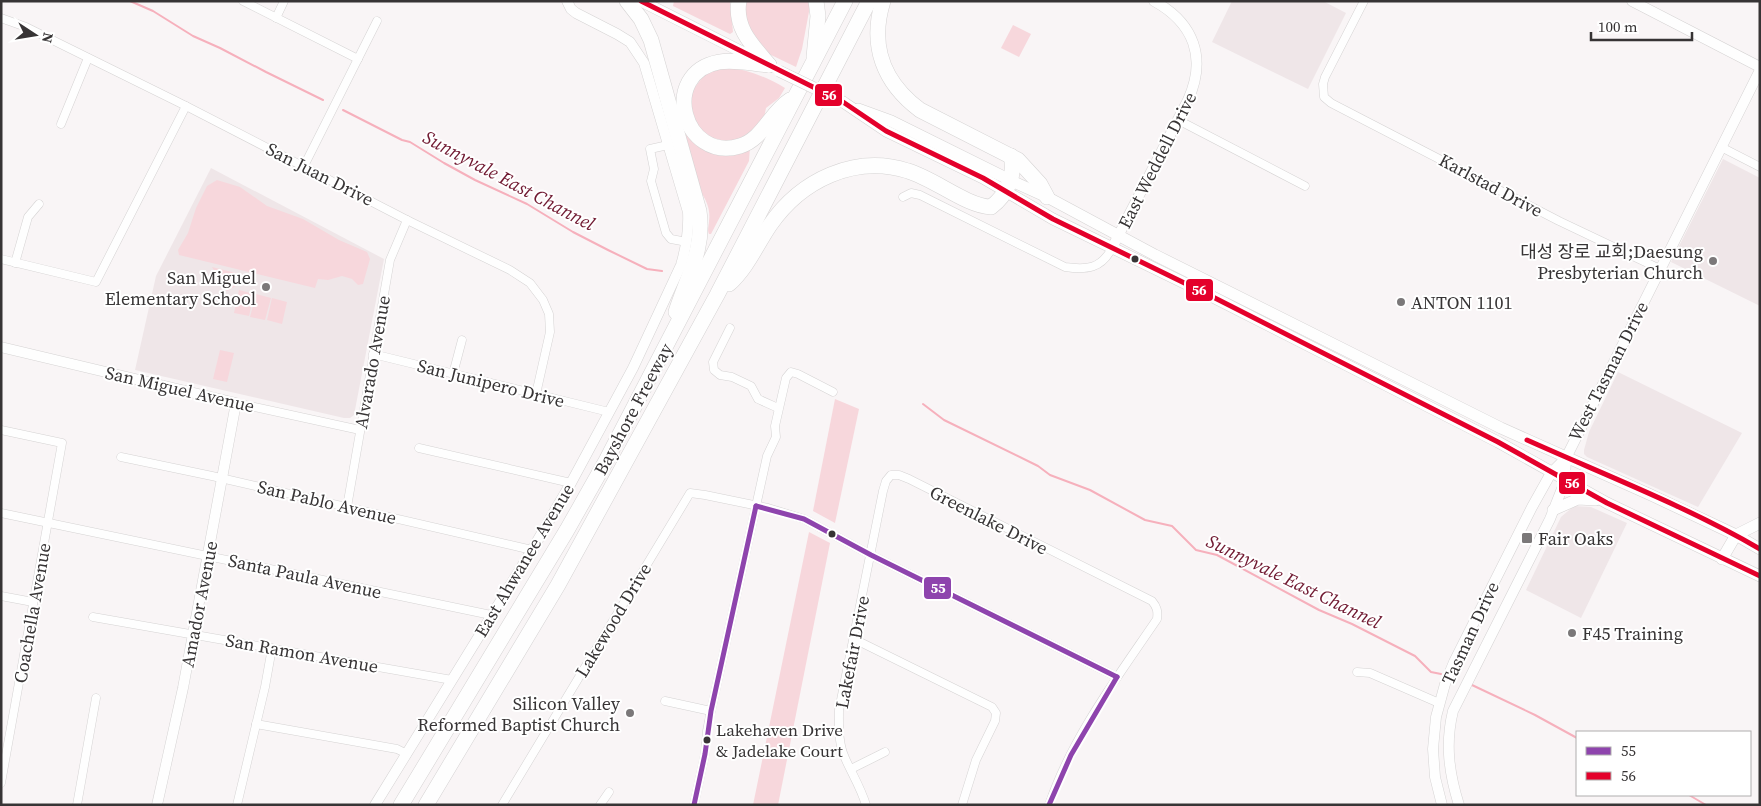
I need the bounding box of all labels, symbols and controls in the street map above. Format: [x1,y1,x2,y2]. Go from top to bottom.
north arrow [10,10,60,60]
scale bar [1591,10,1692,42]
text: 100 m [1598,16,1638,37]
text: N [37,31,59,45]
line badge: 56 [814,83,843,107]
text: 56 [821,85,837,105]
street label: East Weddell Drive [1112,87,1202,233]
water label: Sunnyvale East Channel [419,124,600,237]
street label: San Juan Drive [262,136,378,212]
street label: Karlstad Drive [1435,147,1547,223]
place label: 대성 장로 교회;Daesung Presbyterian Church [1520,239,1703,285]
unlabelled marker [1130,254,1140,264]
marker: 대성 장로 교회;Daesung Presbyterian Church [1707,255,1719,267]
place label: San Miguel Elementary School [105,265,256,311]
line badge: 56 [1185,278,1214,302]
text: 56 [1191,280,1207,300]
marker: San Miguel Elementary School [260,281,272,293]
place label: ANTON 1101 [1411,290,1512,315]
street label: Alvarado Avenue [348,293,396,431]
marker: ANTON 1101 [1395,296,1407,308]
street label: West Tasman Drive [1562,297,1654,445]
street label: Bayshore Freeway [588,338,679,479]
street label: San Junipero Drive [415,353,567,413]
street label: San Miguel Avenue [103,360,257,418]
line badge: 56 [1558,471,1586,495]
text: 56 [1564,473,1580,493]
street label: San Pablo Avenue [255,474,399,530]
street label: East Ahwanee Avenue [468,478,580,642]
street label: Greenlake Drive [926,479,1052,561]
place label: Fair Oaks [1538,526,1614,551]
water label: Sunnyvale East Channel [1202,527,1386,635]
unlabelled marker [827,529,837,539]
marker: Fair Oaks [1520,531,1534,545]
street label: Amador Avenue [174,539,224,669]
street label: Coachella Avenue [7,541,57,685]
street label: Santa Paula Avenue [226,548,384,604]
street label: Lakewood Drive [569,558,657,682]
line badge: 55 [923,576,952,600]
street label: Tasman Drive [1435,577,1505,689]
text: 55 [930,578,946,598]
street label: Lakefair Drive [829,593,875,711]
place label: F45 Training [1582,621,1683,646]
street label: San Ramon Avenue [224,627,380,679]
marker: F45 Training [1566,627,1578,639]
place label: Silicon Valley Reformed Baptist Church [417,691,621,737]
marker: Silicon Valley Reformed Baptist Church [624,707,636,719]
place label: Lakehaven Drive & Jadelake Court [716,718,843,763]
legend [1576,731,1751,796]
marker: Lakehaven Drive & Jadelake Court [702,735,712,745]
text: 55 [1621,740,1636,761]
text: 56 [1621,765,1636,786]

